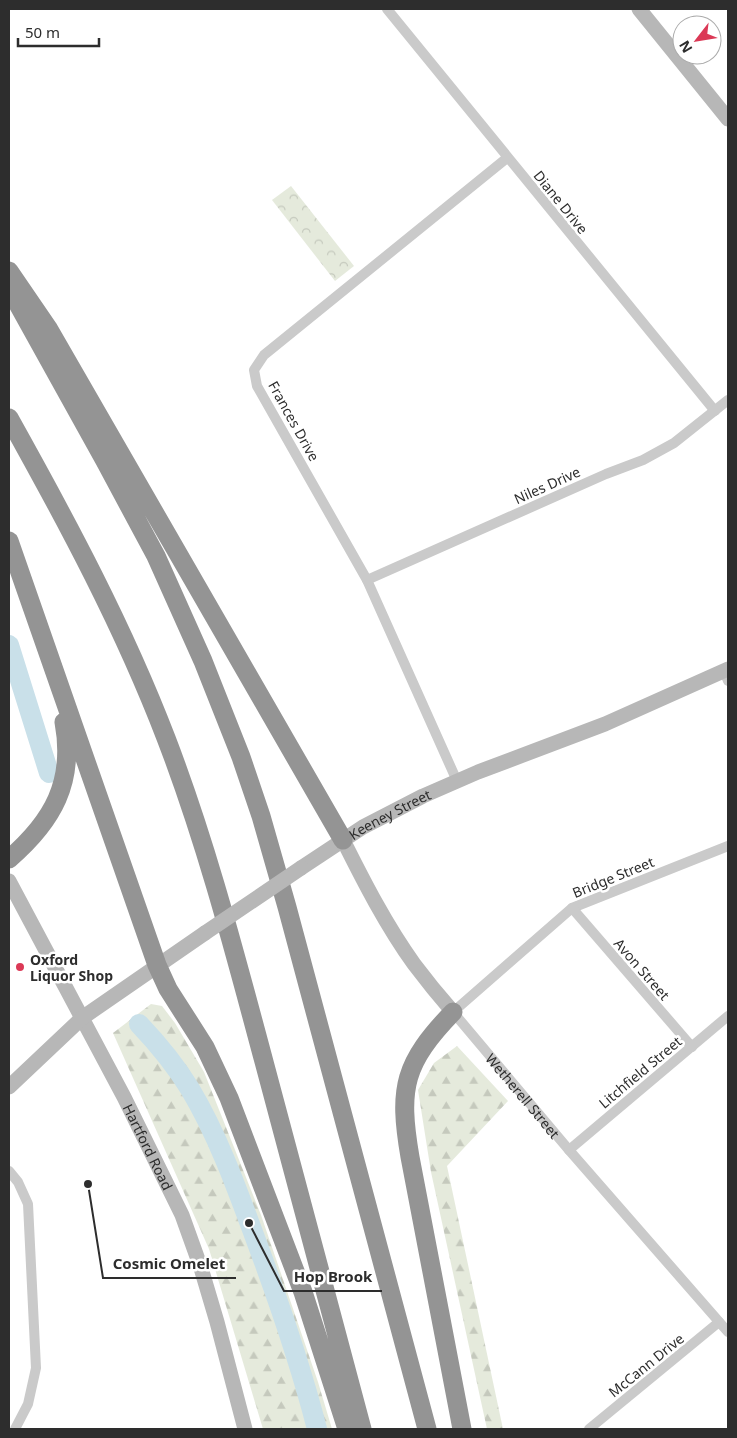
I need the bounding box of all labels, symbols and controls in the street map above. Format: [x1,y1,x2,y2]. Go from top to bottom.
scale bar [18,15,99,47]
north arrow [672,15,722,65]
text: 50 m [25,22,60,42]
text: N [674,37,697,57]
street label: Diane Drive [530,166,593,238]
street label: Frances Drive [264,378,324,465]
street label: Niles Drive [511,462,583,508]
street label: Keeney Street [345,784,434,844]
street label: Bridge Street [569,852,657,902]
street label: Avon Street [610,934,674,1004]
place label: Oxford Liquor Shop [30,950,113,985]
marker: Oxford Liquor Shop [14,961,26,973]
street label: Litchfield Street [595,1032,685,1112]
street label: Wetherell Street [482,1049,564,1142]
street label: Hartford Road [119,1100,178,1193]
callout: Cosmic Omelet [103,1248,236,1278]
text: Cosmic Omelet [113,1253,226,1273]
callout: Hop Brook [284,1261,382,1291]
text: Hop Brook [294,1266,373,1286]
street label: McCann Drive [604,1329,688,1401]

